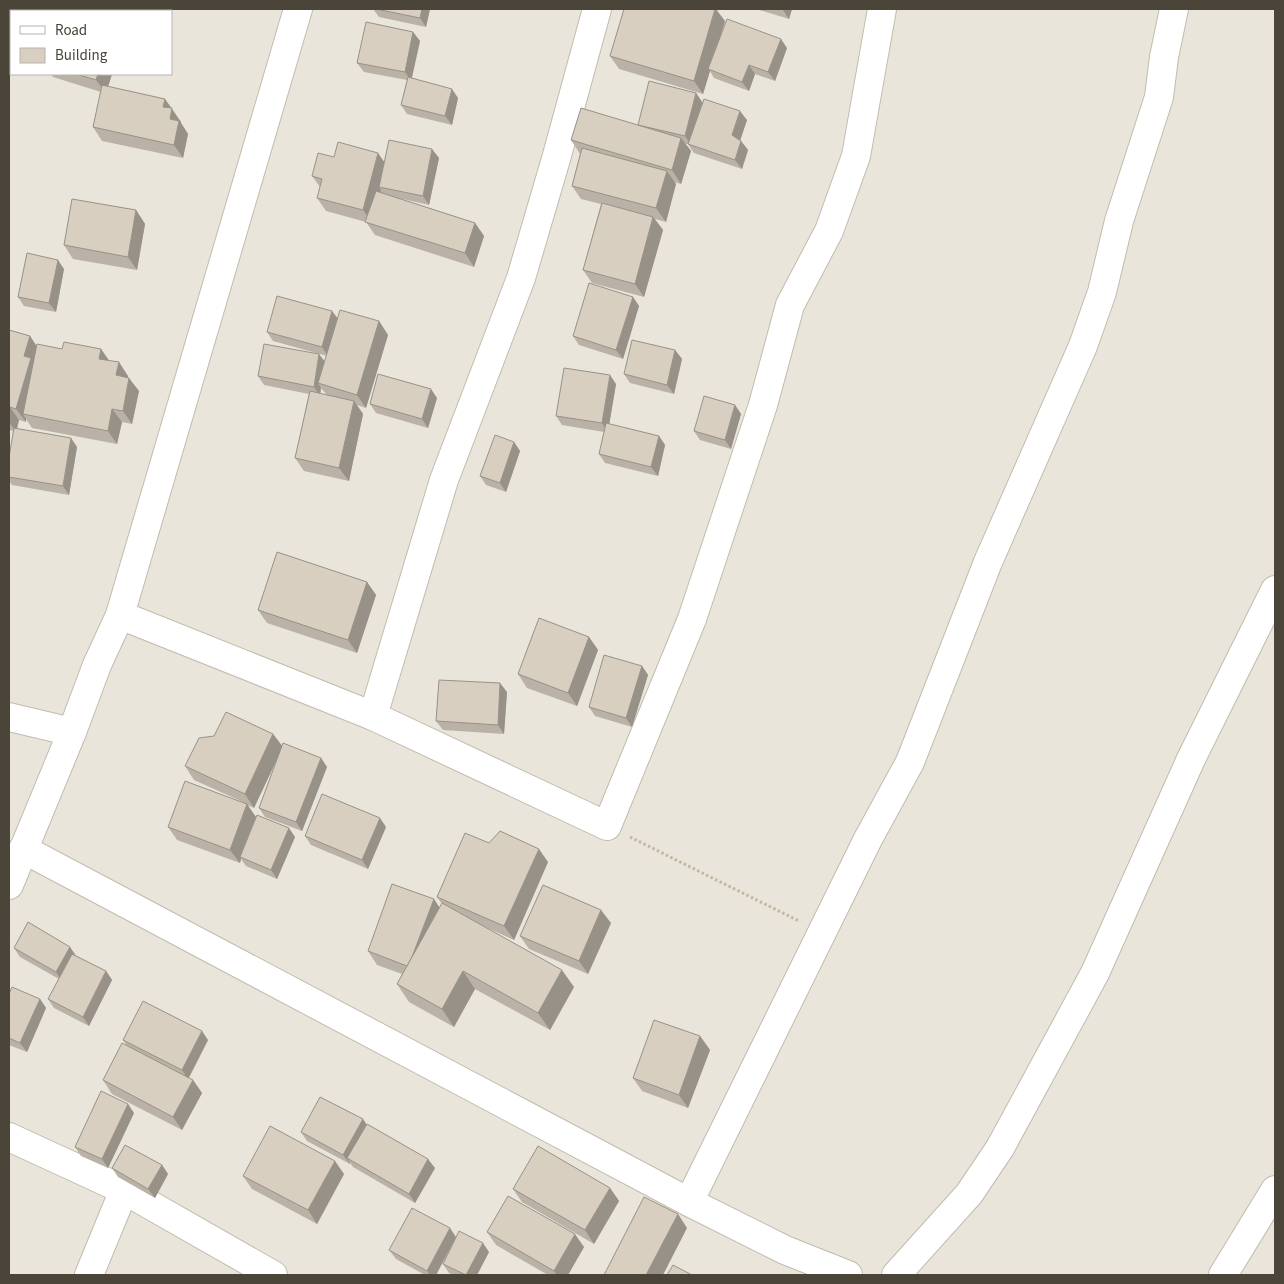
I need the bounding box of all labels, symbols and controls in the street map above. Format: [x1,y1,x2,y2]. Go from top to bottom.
legend [10,10,172,75]
text: Road [55,20,87,41]
text: Building [55,45,108,66]

